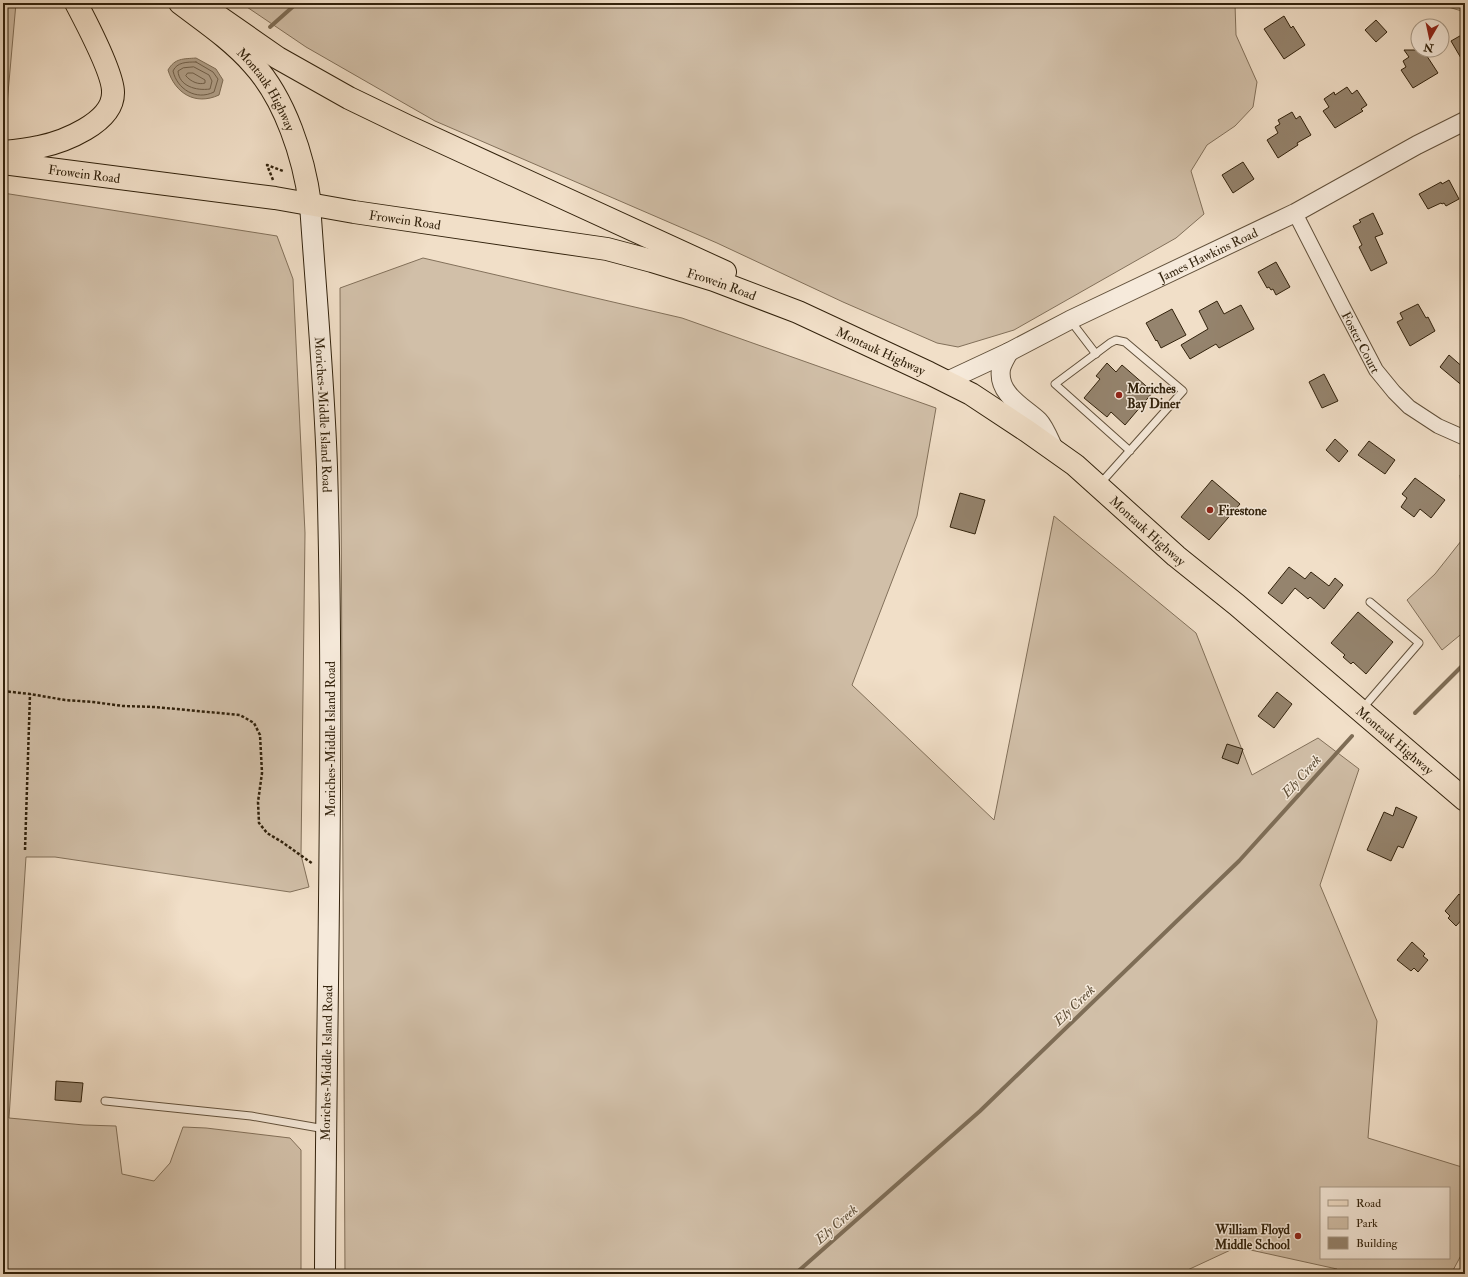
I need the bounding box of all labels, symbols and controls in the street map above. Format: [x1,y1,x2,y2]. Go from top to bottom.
north arrow [1410,18,1450,58]
text: N [1422,40,1435,55]
street label: Montauk Highway [233,45,298,134]
street label: Frowein Road [47,162,122,187]
street label: Frowein Road [368,207,442,234]
street label: James Hawkins Road [1155,225,1261,286]
street label: Frowein Road [685,265,759,304]
street label: Foster Court [1338,309,1383,376]
street label: Montauk Highway [833,324,928,380]
street label: Moriches-Middle Island Road [311,336,335,493]
place label: Moriches Bay Diner [1126,381,1181,413]
marker: Moriches Bay Diner [1114,390,1124,400]
street label: Montauk Highway [1106,493,1189,571]
place label: Firestone [1218,503,1267,519]
marker: Firestone [1205,505,1215,515]
street label: Moriches-Middle Island Road [323,660,339,817]
street label: Montauk Highway [1352,703,1437,779]
water label: Ely Creek [1277,751,1325,802]
water label: Ely Creek [1049,981,1099,1030]
street label: Moriches-Middle Island Road [318,984,336,1141]
legend [1320,1187,1450,1259]
text: Road [1356,1196,1381,1211]
water label: Ely Creek [811,1201,861,1248]
text: Park [1356,1216,1378,1231]
place label: William Floyd Middle School [1214,1222,1291,1253]
marker: William Floyd Middle School [1293,1231,1303,1241]
text: Building [1356,1236,1399,1251]

